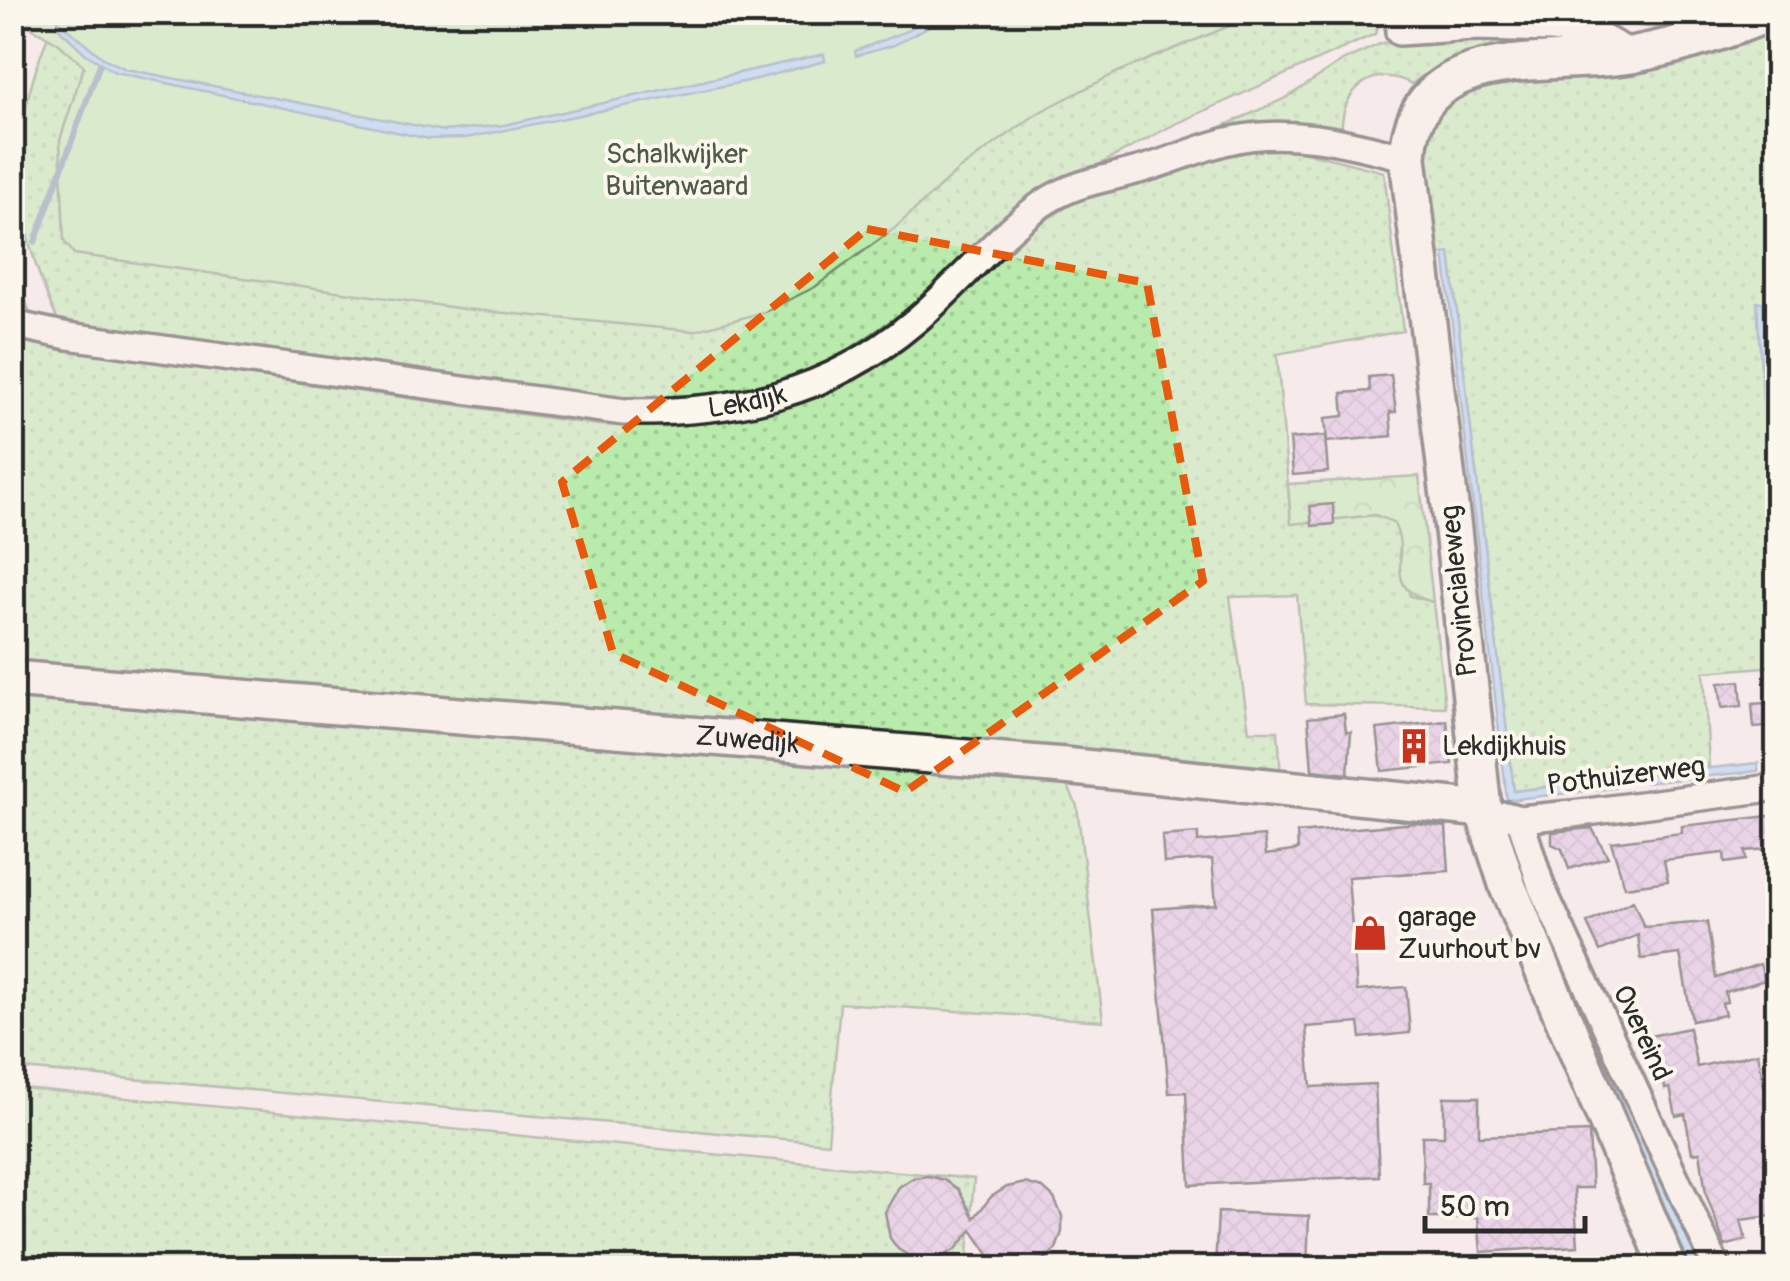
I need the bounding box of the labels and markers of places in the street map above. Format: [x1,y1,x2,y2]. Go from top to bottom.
building icon: Lekdijkhuis [1395,727,1433,765]
place label: Lekdijkhuis [1442,729,1566,764]
place label: garage Zuurhout bv [1398,900,1541,967]
shop icon: garage Zuurhout bv [1351,914,1389,952]

